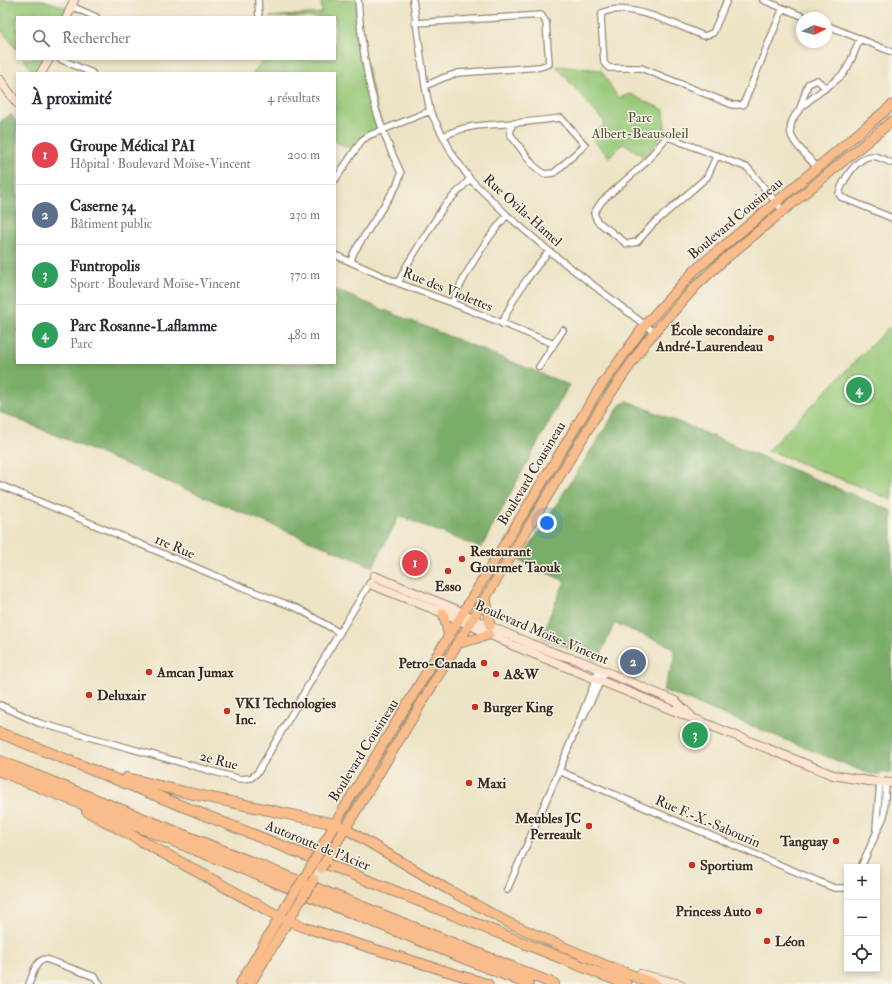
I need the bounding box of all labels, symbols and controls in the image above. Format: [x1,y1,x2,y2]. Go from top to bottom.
north arrow [796,12,832,48]
search box [16,16,336,60]
icon: search [30,27,52,49]
text: Rechercher [62,29,130,48]
text: À proximité [32,88,112,109]
text: 4 résultats [267,90,320,106]
park label: Parc Albert-Beausoleil [590,109,689,142]
text: Groupe Médical PAI [70,137,195,156]
text: 1 [43,147,47,163]
text: 200 m [287,147,320,163]
text: Hôpital · Boulevard Moïse-Vincent [70,156,251,172]
street label: Rue Ovila-Hamel [480,171,566,250]
street label: Boulevard Cousineau [685,174,786,263]
text: Caserne 34 [70,197,135,216]
text: 2 [42,207,48,223]
text: 230 m [289,207,320,223]
text: Bâtiment public [70,216,152,232]
text: Funtropolis [70,257,140,276]
street label: Rue des Violettes [400,264,496,315]
text: 3 [43,267,48,283]
text: 370 m [290,267,320,283]
text: Sport · Boulevard Moïse-Vincent [70,276,240,292]
text: Parc Rosanne-Laflamme [70,317,217,336]
place label: École secondaire André-Laurendeau [655,321,764,355]
text: 4 [41,327,49,343]
text: 480 m [287,327,320,343]
marker: École secondaire André-Laurendeau [766,333,776,343]
text: Parc [70,336,93,352]
pin: 4 [846,375,872,405]
street label: Boulevard Cousineau [494,418,569,528]
your location [537,513,557,533]
street label: 1re Rue [152,530,198,563]
place label: Restaurant Gourmet Taouk [470,543,561,576]
pin: 1 [402,548,428,578]
marker: Restaurant Gourmet Taouk [457,554,467,564]
marker: Esso [443,566,453,576]
place label: Esso [435,578,461,595]
street label: Boulevard Moïse-Vincent [472,597,612,668]
pin: 2 [620,647,646,677]
place label: Petro-Canada [398,655,477,672]
marker: Petro-Canada [479,658,489,668]
place label: Amcan Jumax [156,664,235,682]
place label: A&W [503,666,540,683]
marker: Amcan Jumax [144,667,154,677]
marker: A&W [491,669,501,679]
place label: Deluxair [97,687,147,704]
marker: Deluxair [84,690,94,700]
place label: VKI Technologies Inc. [234,695,336,728]
street label: Boulevard Cousineau [325,696,402,805]
place label: Burger King [483,699,554,717]
marker: Burger King [470,702,480,712]
marker: VKI Technologies Inc. [222,706,232,716]
pin: 3 [682,720,708,750]
street label: 2e Rue [198,747,240,774]
place label: Maxi [476,775,506,792]
marker: Maxi [464,778,474,788]
street label: Rue F.-X.-Sabourin [653,792,763,851]
place label: Meubles JC Perreault [514,810,581,843]
street label: Autoroute de l'Acier [262,816,373,874]
marker: Meubles JC Perreault [584,821,594,831]
place label: Tanguay [779,833,829,851]
marker: Tanguay [831,836,841,846]
place label: Sportium [700,857,753,875]
marker: Sportium [687,860,697,870]
map controls [844,864,880,972]
button: + [844,864,880,900]
button: − [844,900,880,936]
place label: Princess Auto [676,903,751,920]
marker: Princess Auto [754,906,764,916]
place label: Léon [775,933,806,950]
marker: Léon [762,936,772,946]
button: locate [844,936,880,972]

